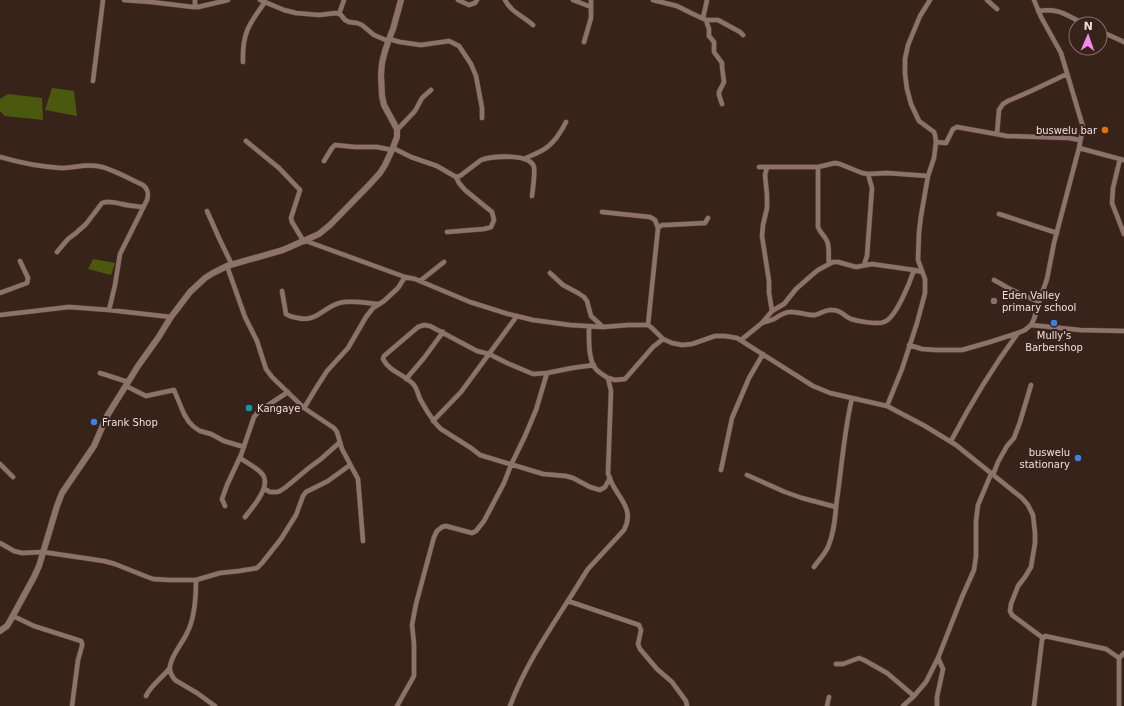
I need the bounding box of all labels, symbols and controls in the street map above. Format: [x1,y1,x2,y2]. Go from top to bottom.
north arrow [1068,16,1108,56]
text: N [1083,20,1093,33]
place label: buswelu bar [1036,125,1098,136]
marker: buswelu bar [1100,125,1110,135]
place label: Eden Valley primary school [1002,290,1076,313]
marker: Eden Valley primary school [989,296,999,306]
marker: Mully's Barbershop [1049,318,1059,328]
place label: Mully's Barbershop [1025,330,1083,353]
marker: Kangaye [244,403,254,413]
place label: Kangaye [257,403,300,414]
marker: Frank Shop [89,417,99,427]
place label: Frank Shop [102,417,158,428]
place label: buswelu stationary [1019,447,1070,470]
marker: buswelu stationary [1073,453,1083,463]

